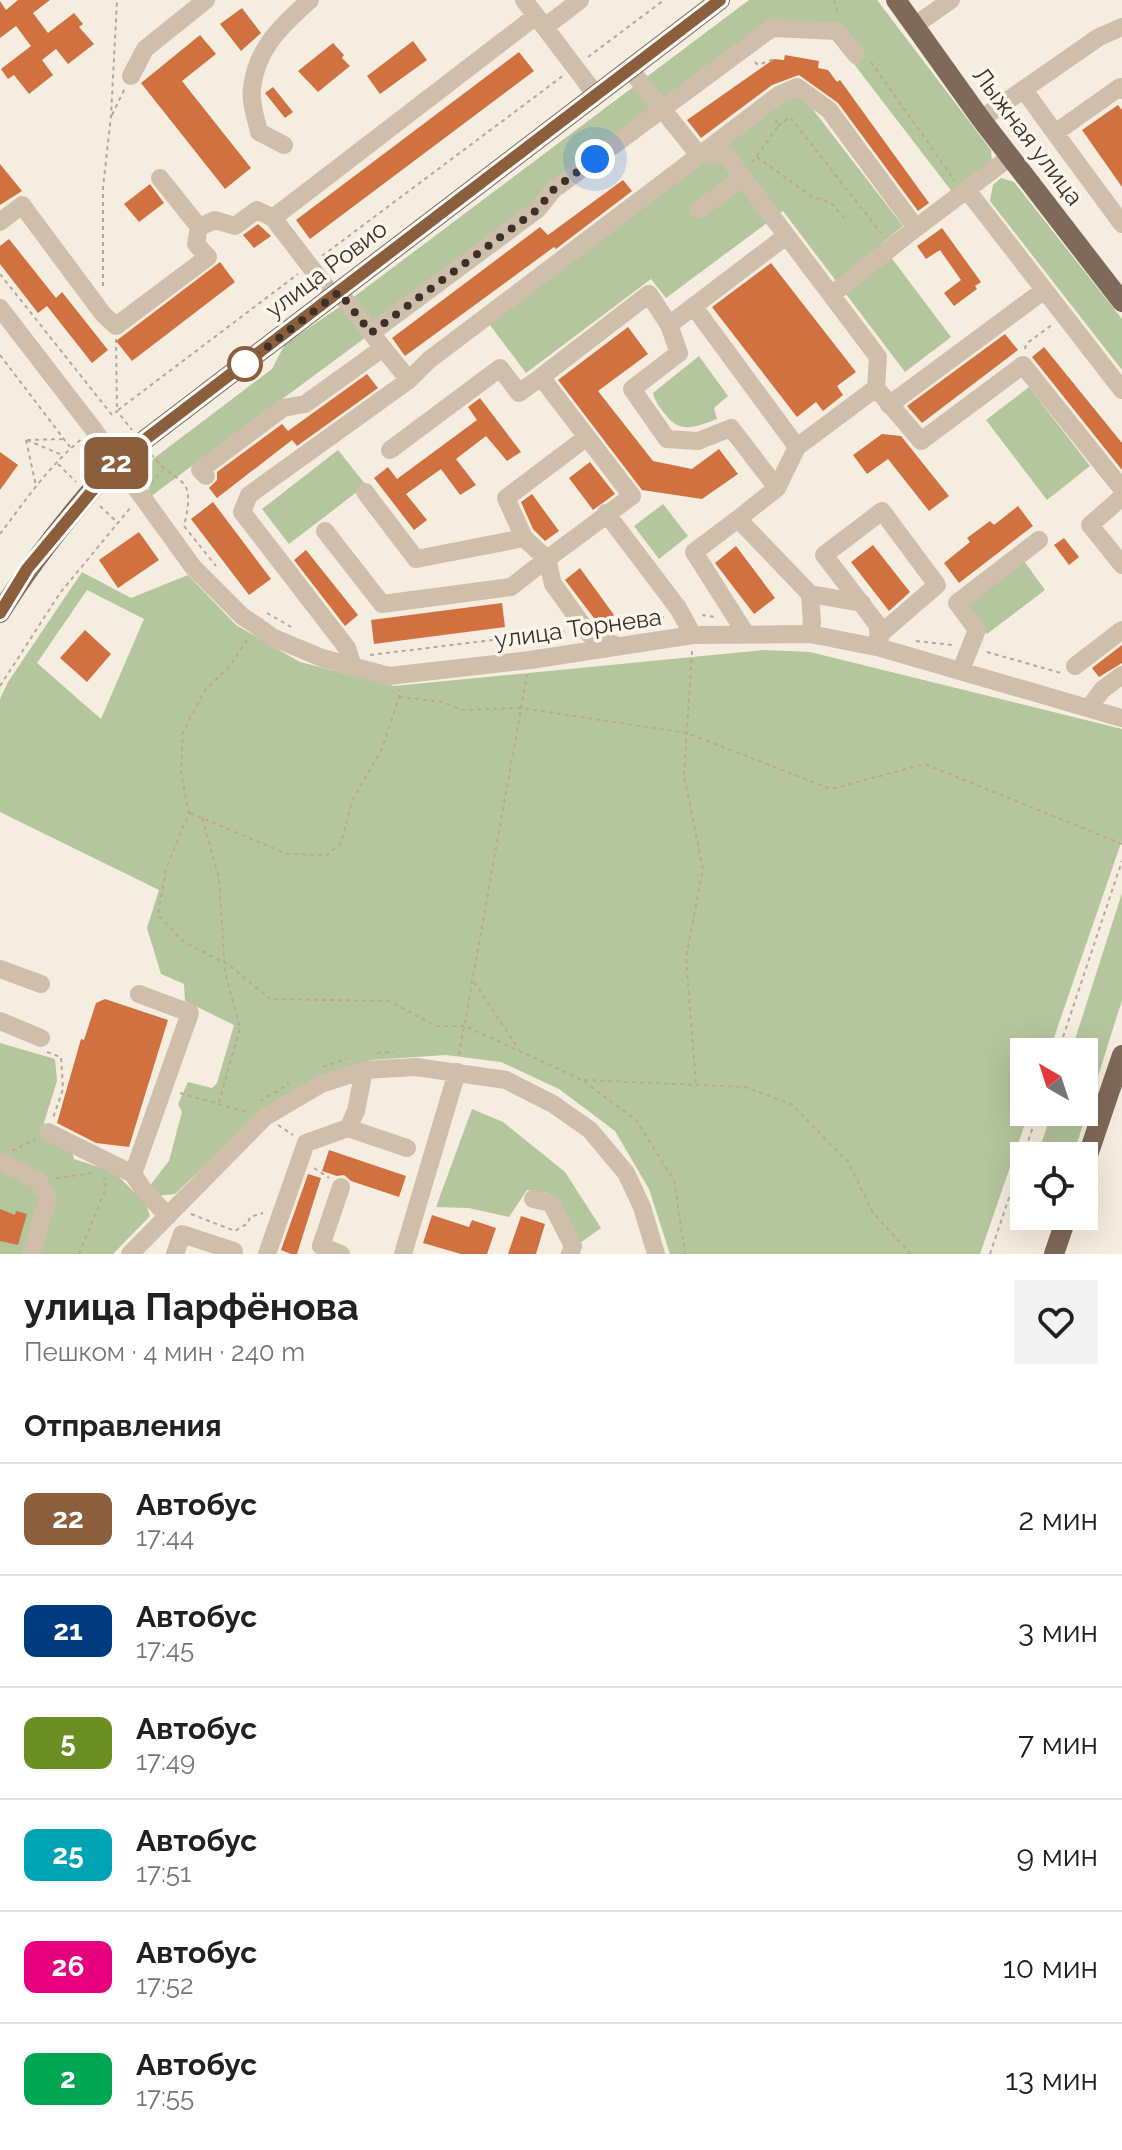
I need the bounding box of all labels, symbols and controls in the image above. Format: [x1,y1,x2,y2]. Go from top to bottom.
street label: Лыжная улица [967,61,1089,211]
your location [575,139,615,179]
street label: улица Ровио [260,214,392,324]
unlabelled marker [228,347,262,381]
line badge: 22 [80,437,152,489]
text: 22 [100,446,132,479]
street label: улица Торнева [493,602,663,654]
north arrow [1010,1038,1098,1126]
map controls [1010,1038,1098,1230]
button: locate [1010,1142,1098,1230]
button: heart [1014,1280,1098,1364]
text: улица Парфёнова [24,1284,359,1329]
text: Пешком · 4 мин · 240 m [24,1337,305,1367]
text: Отправления [24,1408,222,1443]
text: Автобус [136,1487,257,1522]
text: 22 [52,1502,84,1535]
text: 2 мин [1018,1502,1098,1537]
text: 17:44 [136,1522,194,1552]
text: Автобус [136,1599,257,1634]
text: 21 [53,1614,83,1647]
text: 3 мин [1018,1614,1098,1649]
text: 17:45 [136,1634,194,1664]
text: Автобус [136,1711,257,1746]
text: 5 [60,1726,76,1759]
text: 7 мин [1018,1726,1098,1761]
text: 17:49 [136,1746,195,1776]
text: Автобус [136,1823,257,1858]
text: 25 [52,1838,84,1871]
text: 9 мин [1016,1838,1098,1873]
text: 17:51 [136,1858,191,1888]
text: Автобус [136,1935,257,1970]
text: 26 [52,1950,84,1983]
text: 10 мин [1003,1950,1098,1985]
text: 17:52 [136,1970,194,2000]
text: Автобус [136,2047,257,2082]
text: 2 [60,2062,76,2095]
text: 13 мин [1005,2062,1098,2097]
text: 17:55 [136,2082,194,2112]

